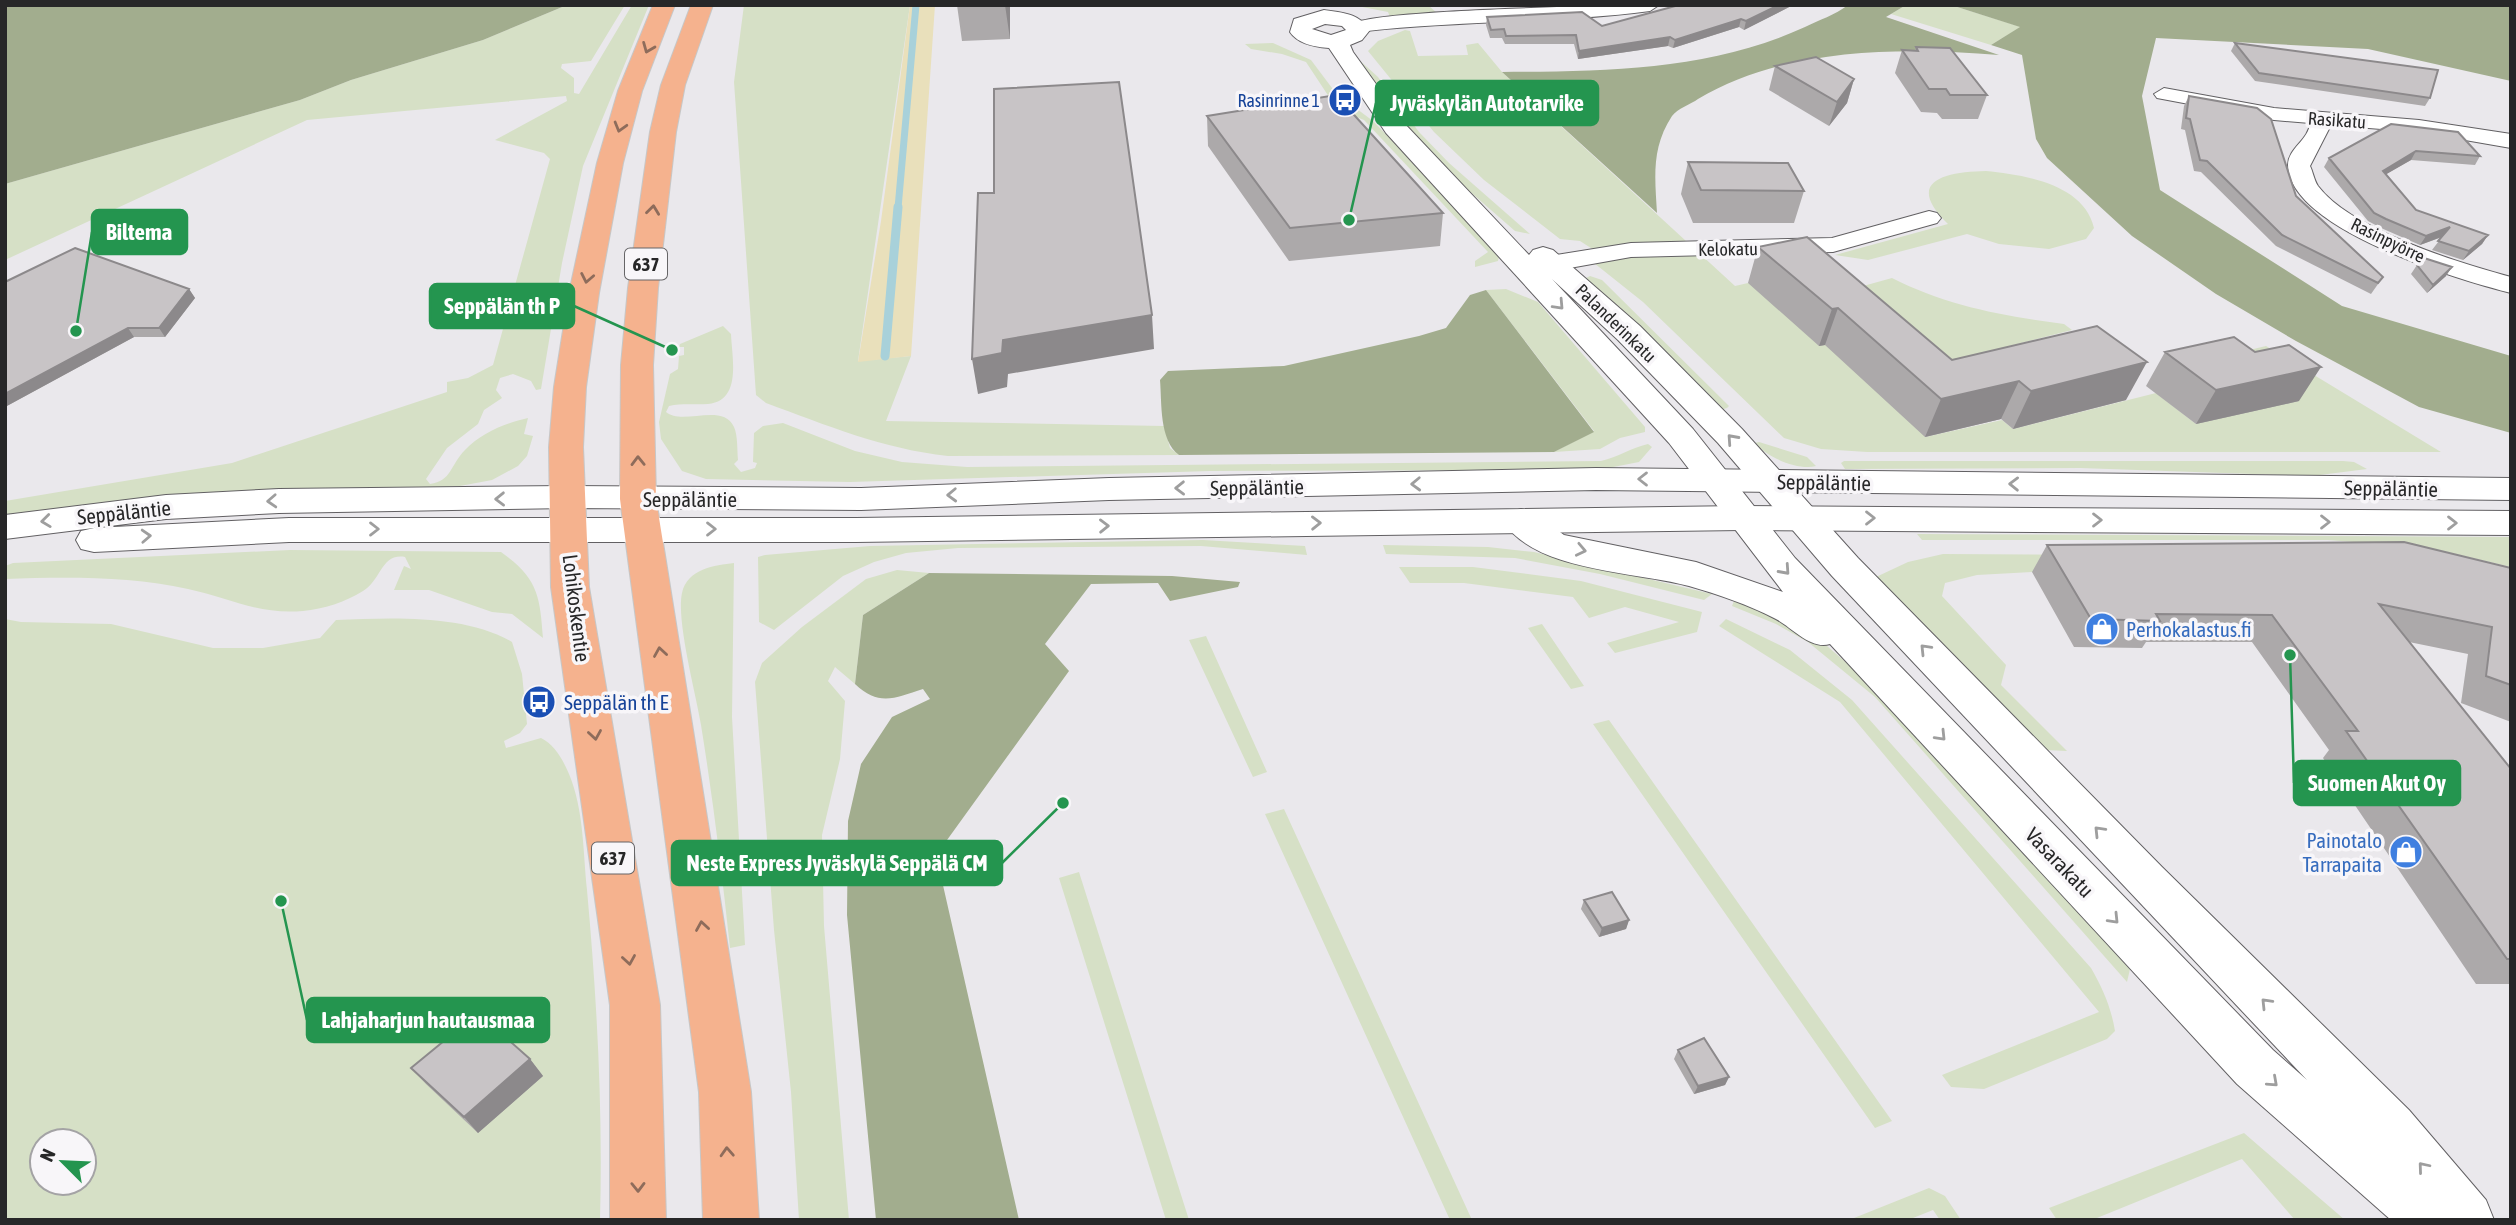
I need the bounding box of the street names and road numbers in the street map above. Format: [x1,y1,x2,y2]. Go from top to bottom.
street label: Rasikatu [2307,108,2367,132]
street label: Rasinpyörre [2348,213,2428,267]
street label: Kelokatu [1698,238,1758,260]
road number: 637 [625,248,667,280]
street label: Palanderinkatu [1571,279,1661,367]
street label: Seppäläntie [1777,469,1871,495]
street label: Seppäläntie [1210,474,1304,500]
street label: Seppäläntie [2344,475,2438,501]
street label: Seppäläntie [643,487,737,511]
street label: Seppäläntie [76,495,172,529]
street label: Lohikoskentie [559,553,595,663]
street label: Vasarakatu [2021,822,2099,902]
road number: 637 [592,842,634,874]

